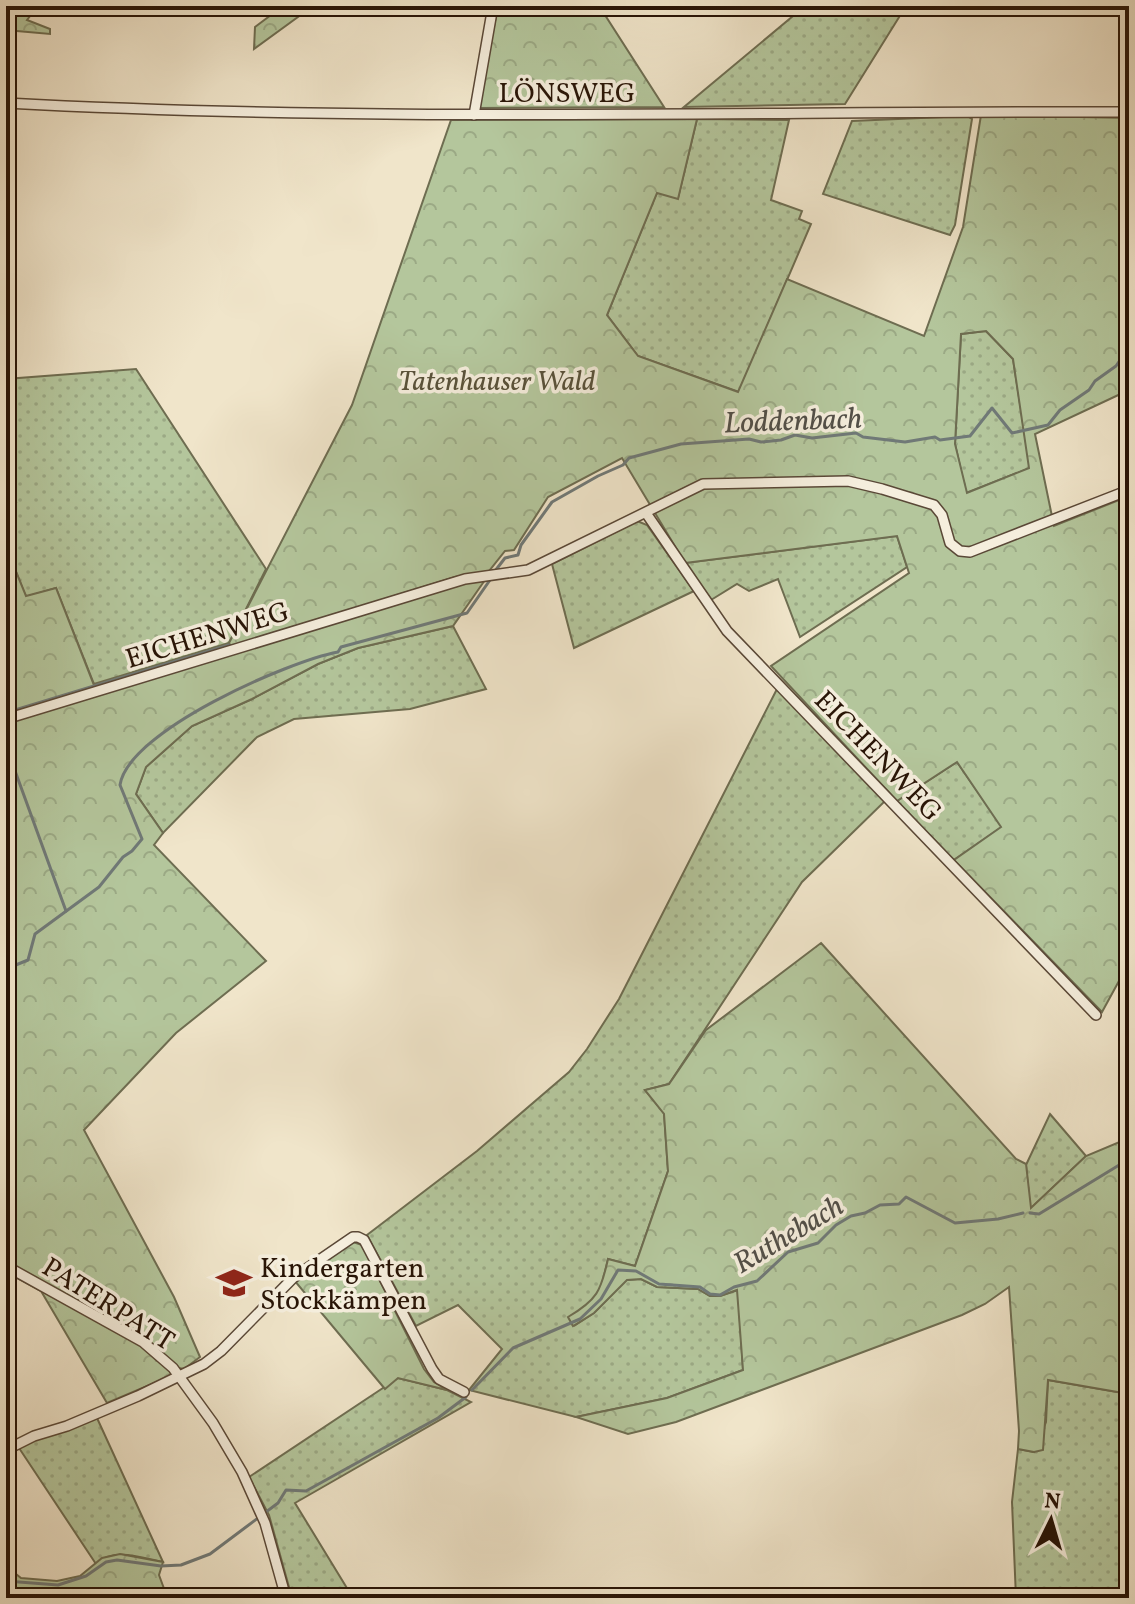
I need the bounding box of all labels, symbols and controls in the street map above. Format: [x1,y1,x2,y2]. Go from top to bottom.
street label: LÖNSWEG [498,75,636,114]
park label: Tatenhauser Wald [399,363,595,402]
water label: Loddenbach [723,399,863,445]
street label: EICHENWEG [121,593,294,680]
street label: EICHENWEG [804,682,950,831]
water label: Ruthebach [726,1186,852,1285]
street label: PATERPATT [34,1249,181,1361]
place label: Kindergarten Stockkämpen [260,1250,427,1321]
school or university icon: Kindergarten Stockkämpen [215,1264,253,1302]
north arrow [1011,1480,1091,1560]
text: N [1043,1486,1062,1519]

